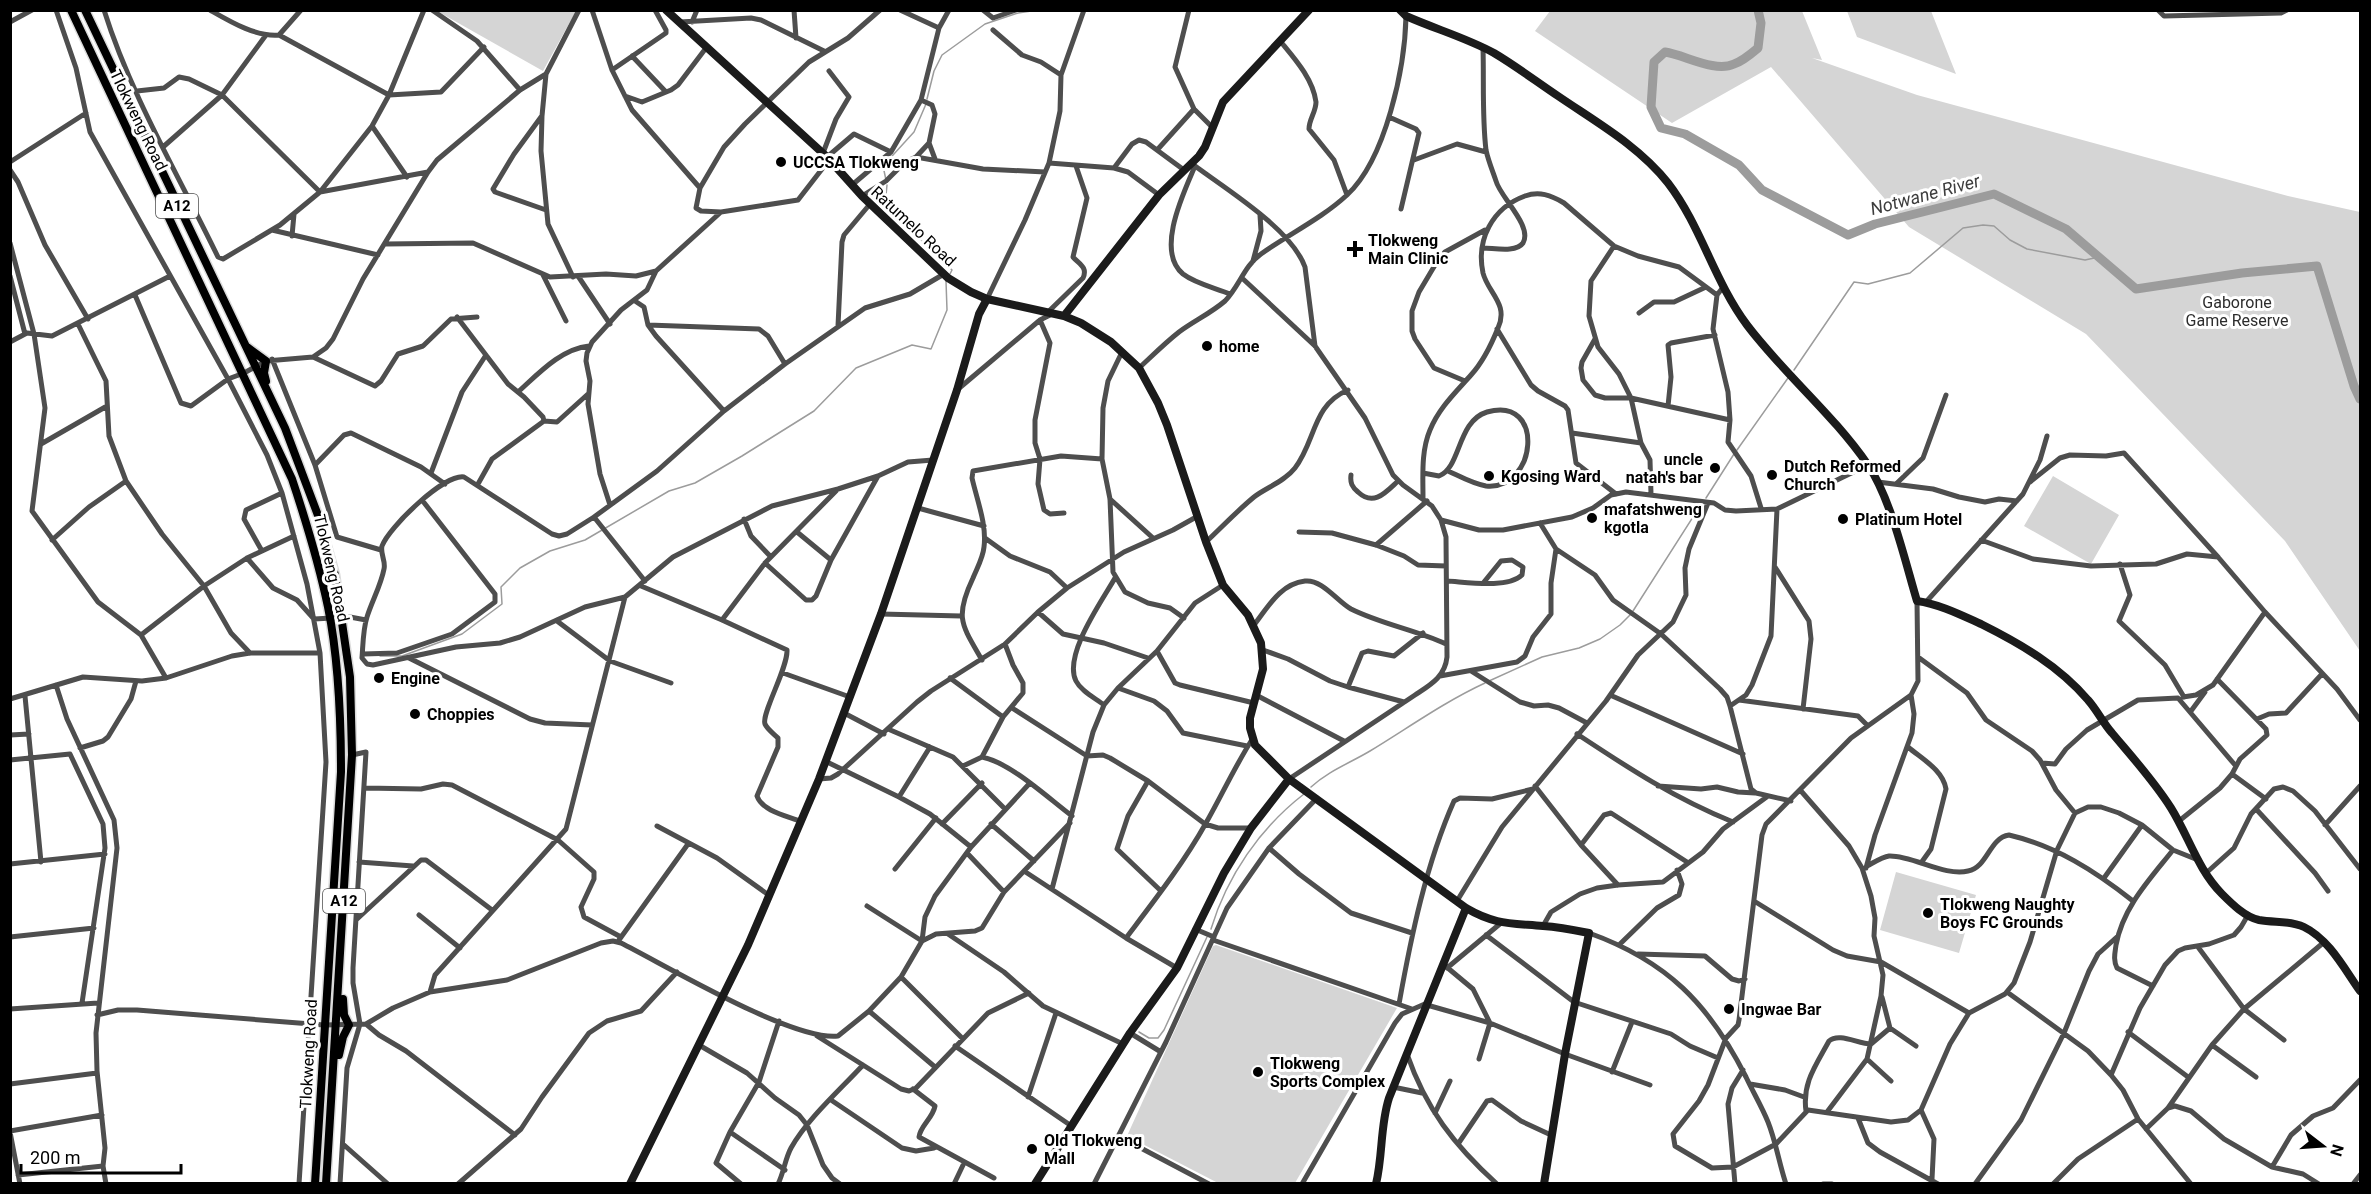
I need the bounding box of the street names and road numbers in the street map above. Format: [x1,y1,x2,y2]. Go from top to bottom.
street label: Tlokweng Road [106,67,171,174]
street label: Ratumelo Road [867,182,960,270]
road number: A12 [156,194,198,218]
street label: Tlokweng Road [310,513,353,624]
road number: A12 [323,889,365,913]
street label: Tlokweng Road [296,999,321,1109]

